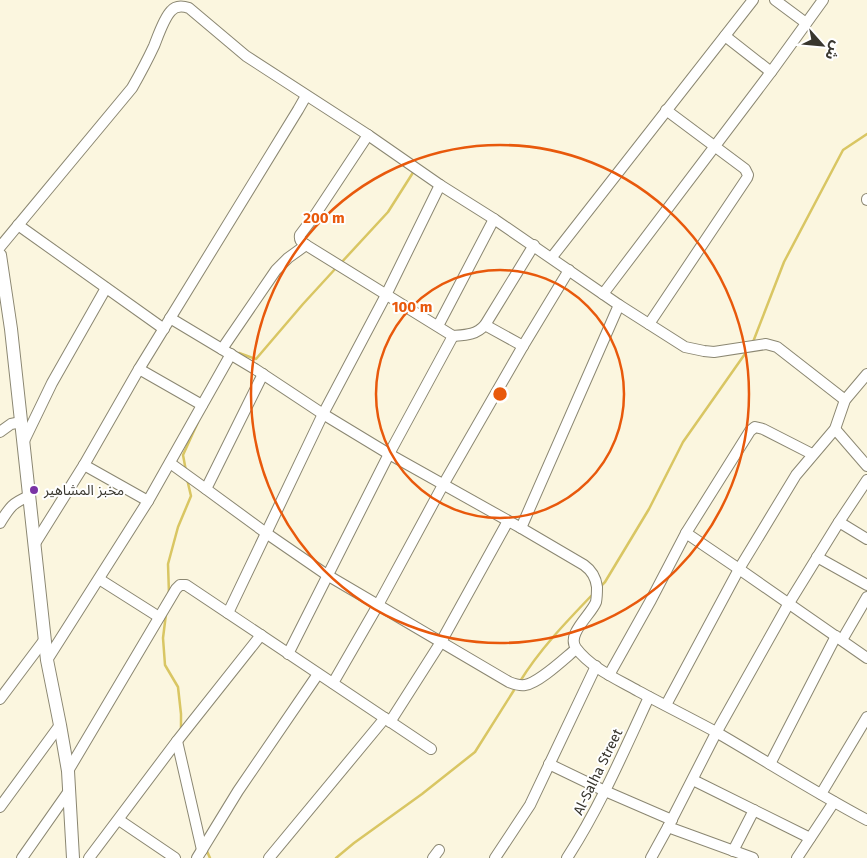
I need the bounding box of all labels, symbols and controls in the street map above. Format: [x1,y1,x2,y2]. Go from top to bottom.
north arrow [797,20,847,70]
text: ش [821,38,845,63]
text: 200 m [303,209,345,227]
text: 100 m [392,298,432,316]
centre of rings [491,385,509,403]
place label: مخبز المشاهير [43,482,124,499]
marker: مخبز المشاهير [28,484,40,496]
street label: Al-Salha Street [570,725,627,818]

